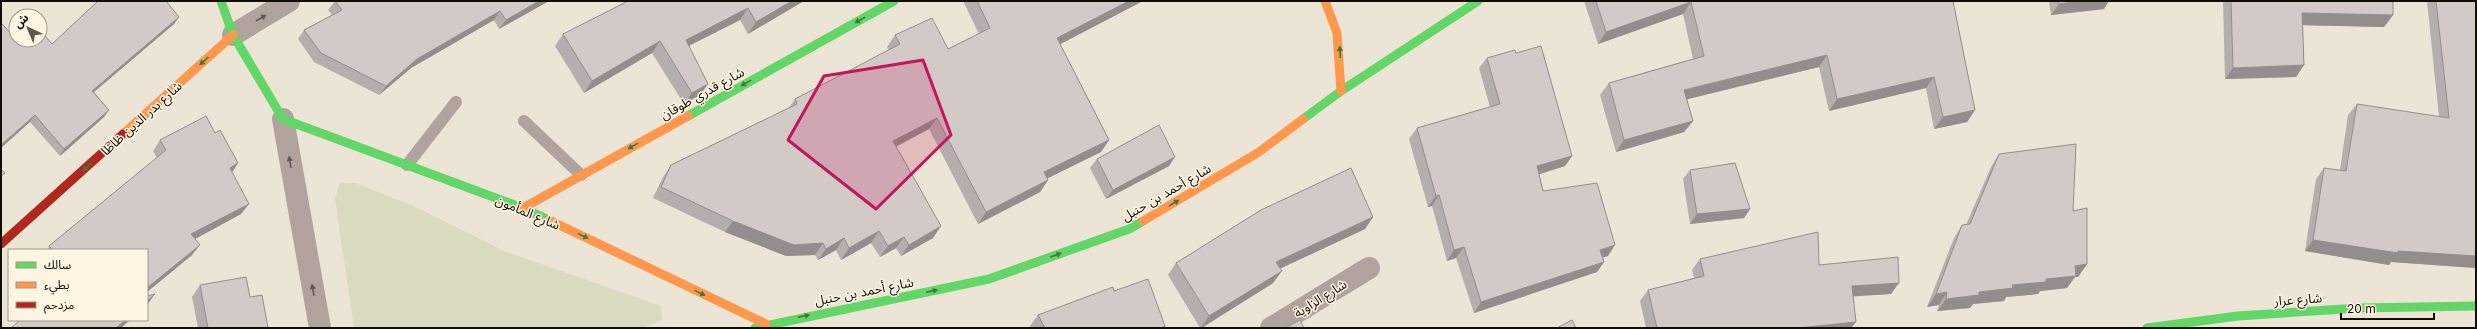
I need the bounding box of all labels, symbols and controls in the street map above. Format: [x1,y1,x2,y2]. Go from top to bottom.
north arrow [8,8,48,48]
text: ش [11,11,31,31]
one-way arrow [255,15,267,22]
one-way arrow [854,17,866,23]
one-way arrow [1336,46,1343,58]
one-way arrow [199,57,209,66]
street label: شارع قدري طوقان [657,63,748,125]
street label: شارع بدر الدين ظاظا [97,77,187,161]
one-way arrow [740,80,752,86]
one-way arrow [627,143,638,150]
one-way arrow [287,155,293,168]
street label: شارع أحمد بن حنبل [1118,160,1215,227]
one-way arrow [82,162,91,171]
street label: شارع المأمون [492,191,563,236]
one-way arrow [1168,199,1180,206]
one-way arrow [577,233,589,240]
legend [8,249,148,321]
one-way arrow [1051,252,1063,258]
text: سالك [44,257,71,272]
street label: شارع أحمد بن حنبل [813,274,915,311]
street label: شارع الزاوية [1291,275,1351,323]
text: بطيء [44,277,70,295]
one-way arrow [310,283,316,296]
one-way arrow [925,287,938,293]
street label: شارع عرار [2272,289,2323,312]
one-way arrow [695,290,706,296]
scale bar [2341,295,2434,321]
text: مزدحم [44,297,74,314]
text: 20 m [2347,301,2376,316]
one-way arrow [798,313,810,319]

